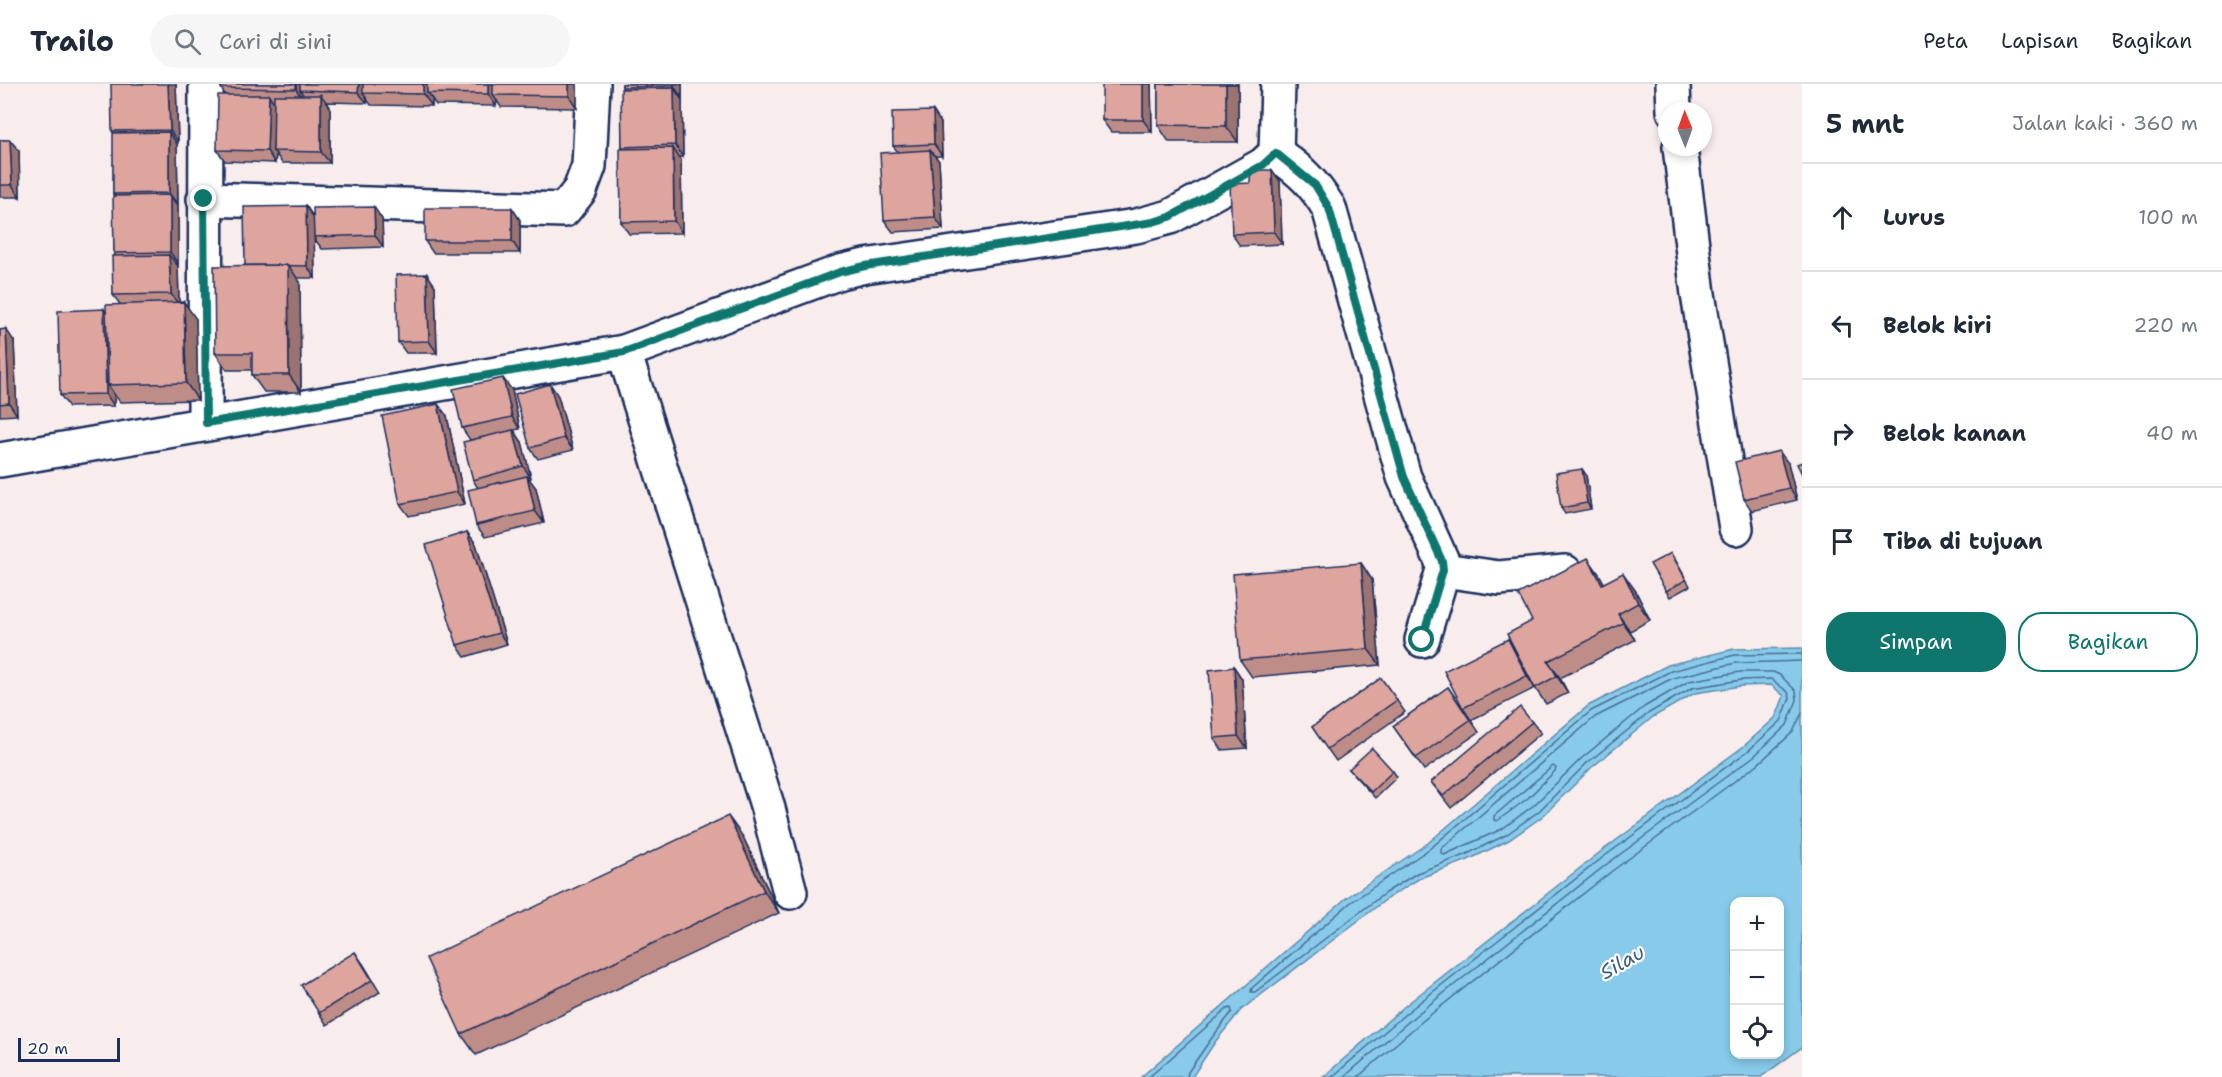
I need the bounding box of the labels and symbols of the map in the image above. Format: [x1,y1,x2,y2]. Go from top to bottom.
north arrow [1658,102,1712,156]
route end [190,185,216,211]
route start [1408,626,1434,652]
water label: Silau [1595,939,1649,985]
scale bar [18,1035,120,1062]

